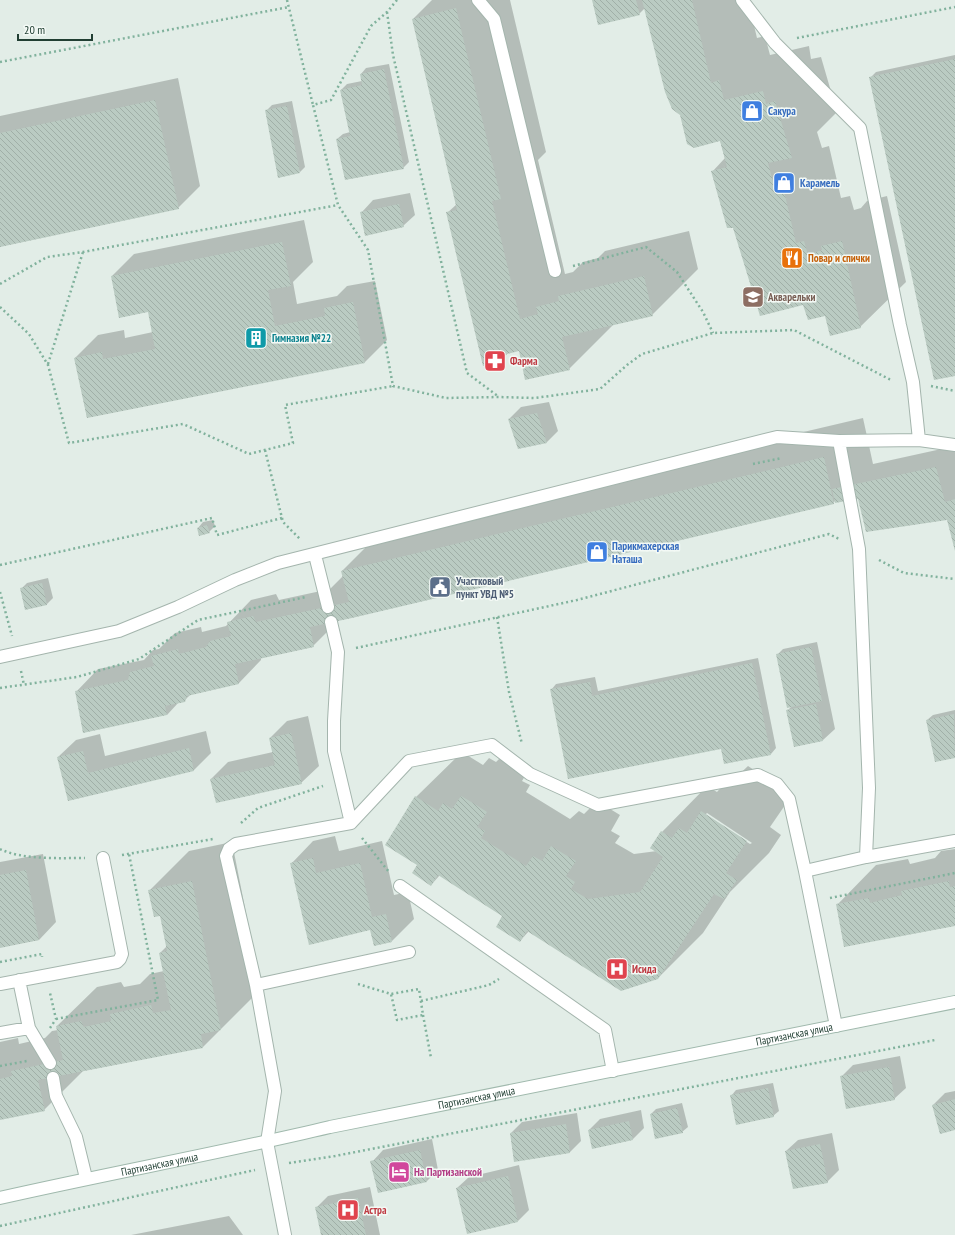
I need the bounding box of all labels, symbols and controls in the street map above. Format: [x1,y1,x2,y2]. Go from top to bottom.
scale bar [18,16,92,42]
text: 20 m [24,22,45,37]
shop icon: Сакура [739,98,765,124]
place label: Сакура [768,104,796,118]
shop icon: Карамель [771,170,797,196]
place label: Карамель [800,176,840,190]
restaurant icon: Повар и спички [779,245,805,271]
place label: Повар и спички [808,251,870,265]
school or university icon: Акварельки [740,284,766,310]
place label: Акварельки [767,290,815,304]
building icon: Гимназия №22 [243,325,269,351]
place label: Гимназия №22 [272,331,331,345]
pharmacy icon: Фарма [482,348,508,374]
place label: Фарма [510,354,538,368]
shop icon: Парикмахерская Наташа [584,539,610,565]
place label: Парикмахерская Наташа [612,539,680,566]
public building icon: Участковый пункт УВД №5 [427,574,453,600]
place label: Участковый пункт УВД №5 [455,574,514,601]
hospital icon: Исида [604,956,630,982]
place label: Исида [632,962,657,976]
street label: Партизанская улица [755,1020,834,1049]
street label: Партизанская улица [437,1083,516,1112]
street label: Партизанская улица [120,1149,199,1179]
hotel icon: На Партизанской [386,1159,412,1185]
place label: На Партизанской [414,1165,482,1179]
hospital icon: Астра [335,1197,361,1223]
place label: Астра [363,1203,387,1217]

